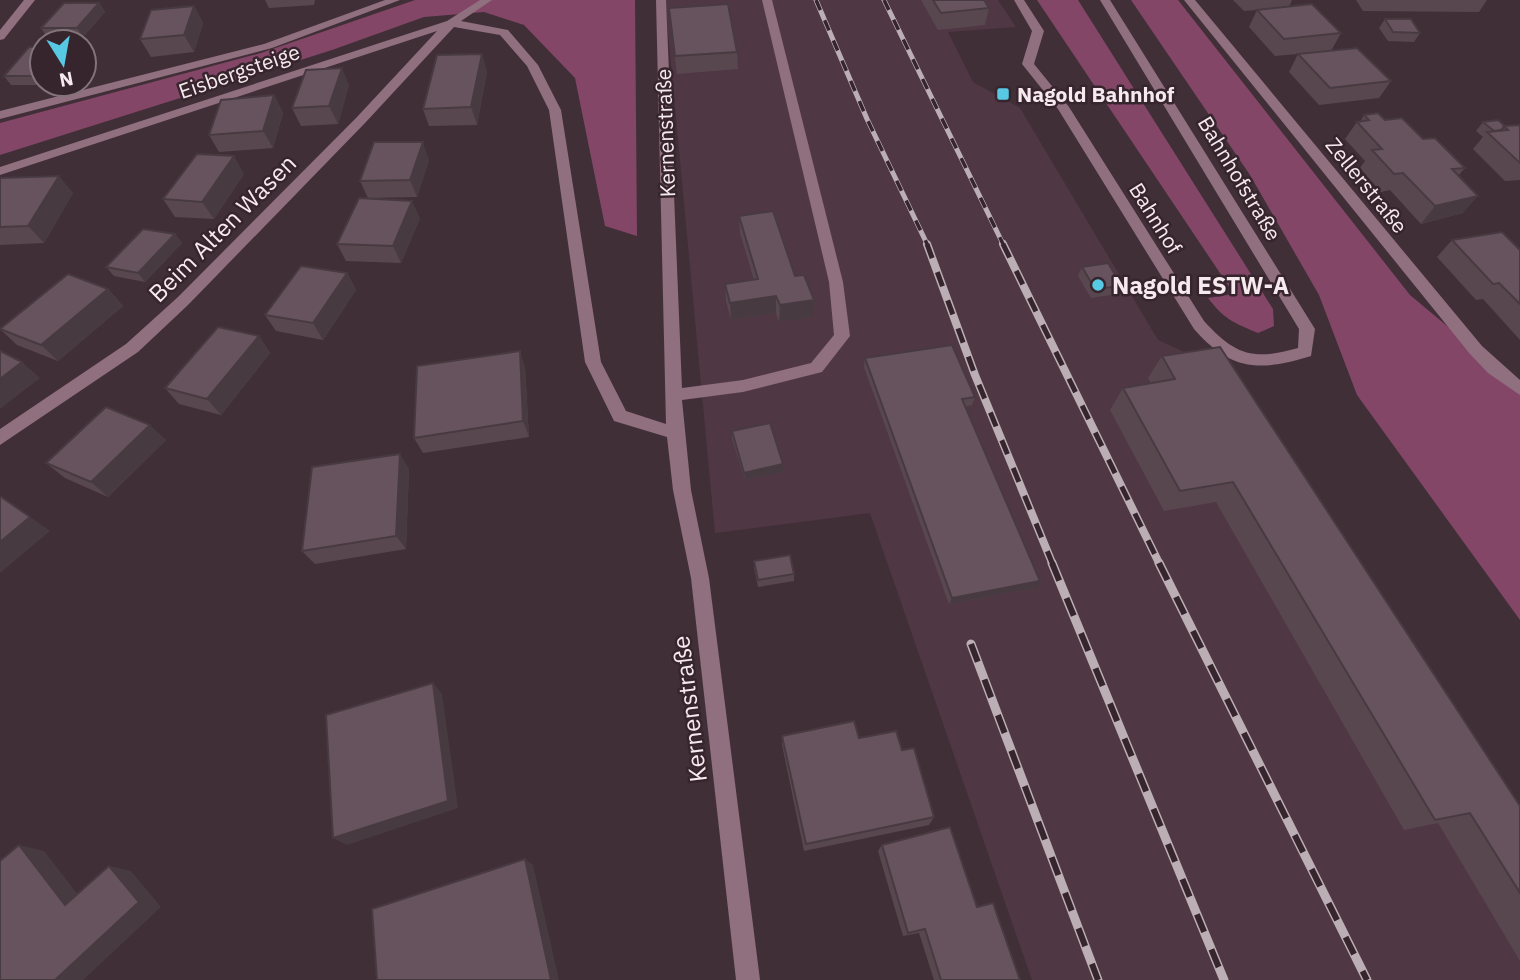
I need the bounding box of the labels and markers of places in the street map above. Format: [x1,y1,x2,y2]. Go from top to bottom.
place label: Nagold Bahnhof [1017,80,1175,108]
marker: Nagold Bahnhof [995,86,1011,102]
place label: Nagold ESTW-A [1112,269,1289,301]
marker: Nagold ESTW-A [1090,277,1106,293]

